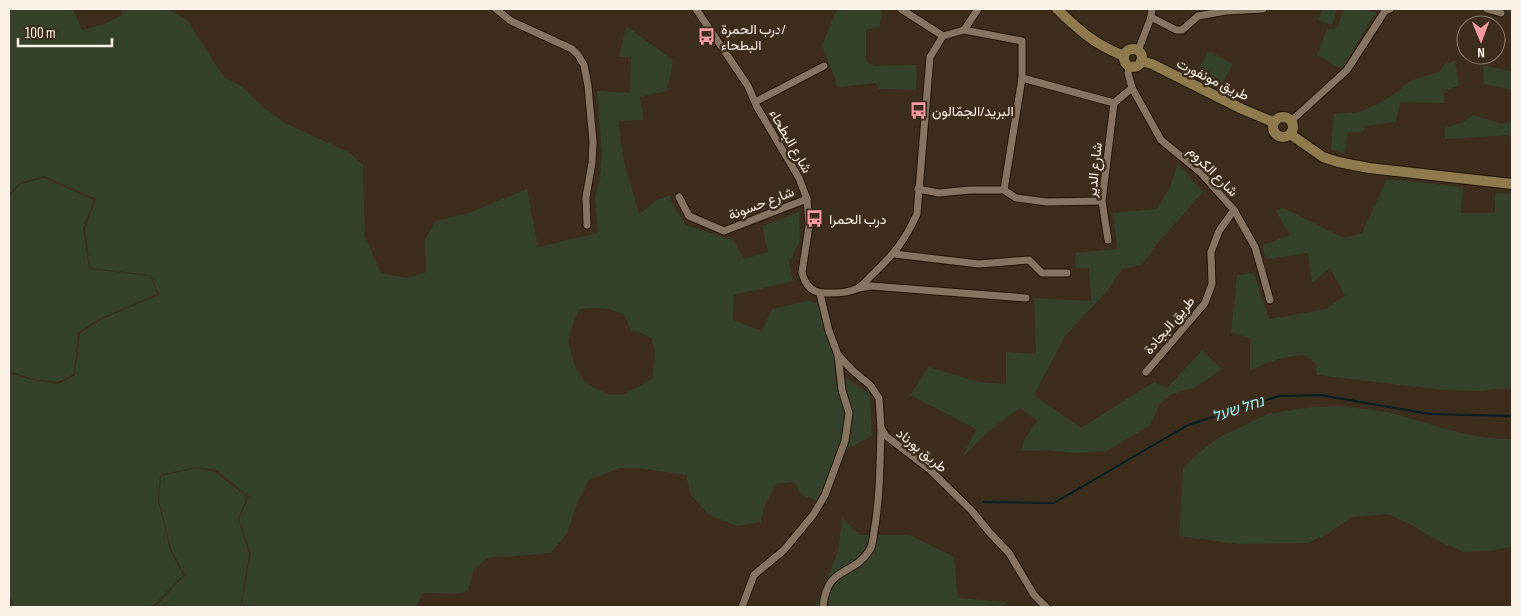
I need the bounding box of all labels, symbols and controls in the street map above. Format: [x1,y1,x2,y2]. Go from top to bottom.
scale bar [18,15,111,47]
north arrow [1456,15,1506,65]
place label: درب الحمرة/ البطحاء [721,21,786,54]
text: 100 m [25,24,56,43]
bus stop icon: درب الحمرة/ البطحاء [697,27,717,47]
text: N [1477,44,1485,61]
street label: طريق مونفورت [1174,55,1252,104]
bus stop icon: البريد/الجمّالون [908,101,928,121]
place label: البريد/الجمّالون [932,103,1014,120]
street label: شارع البطحاء [764,106,816,177]
street label: شارع الدير [1083,142,1108,200]
street label: شارع الكروم [1182,143,1241,202]
street label: شارع حسونة [726,183,797,226]
bus stop icon: درب الحمرا [805,209,825,229]
place label: درب الحمرا [829,211,887,228]
street label: طريق البجادة [1140,293,1199,358]
water label: נחל שעל [1210,392,1268,427]
street label: طريق بورناد [893,425,951,476]

